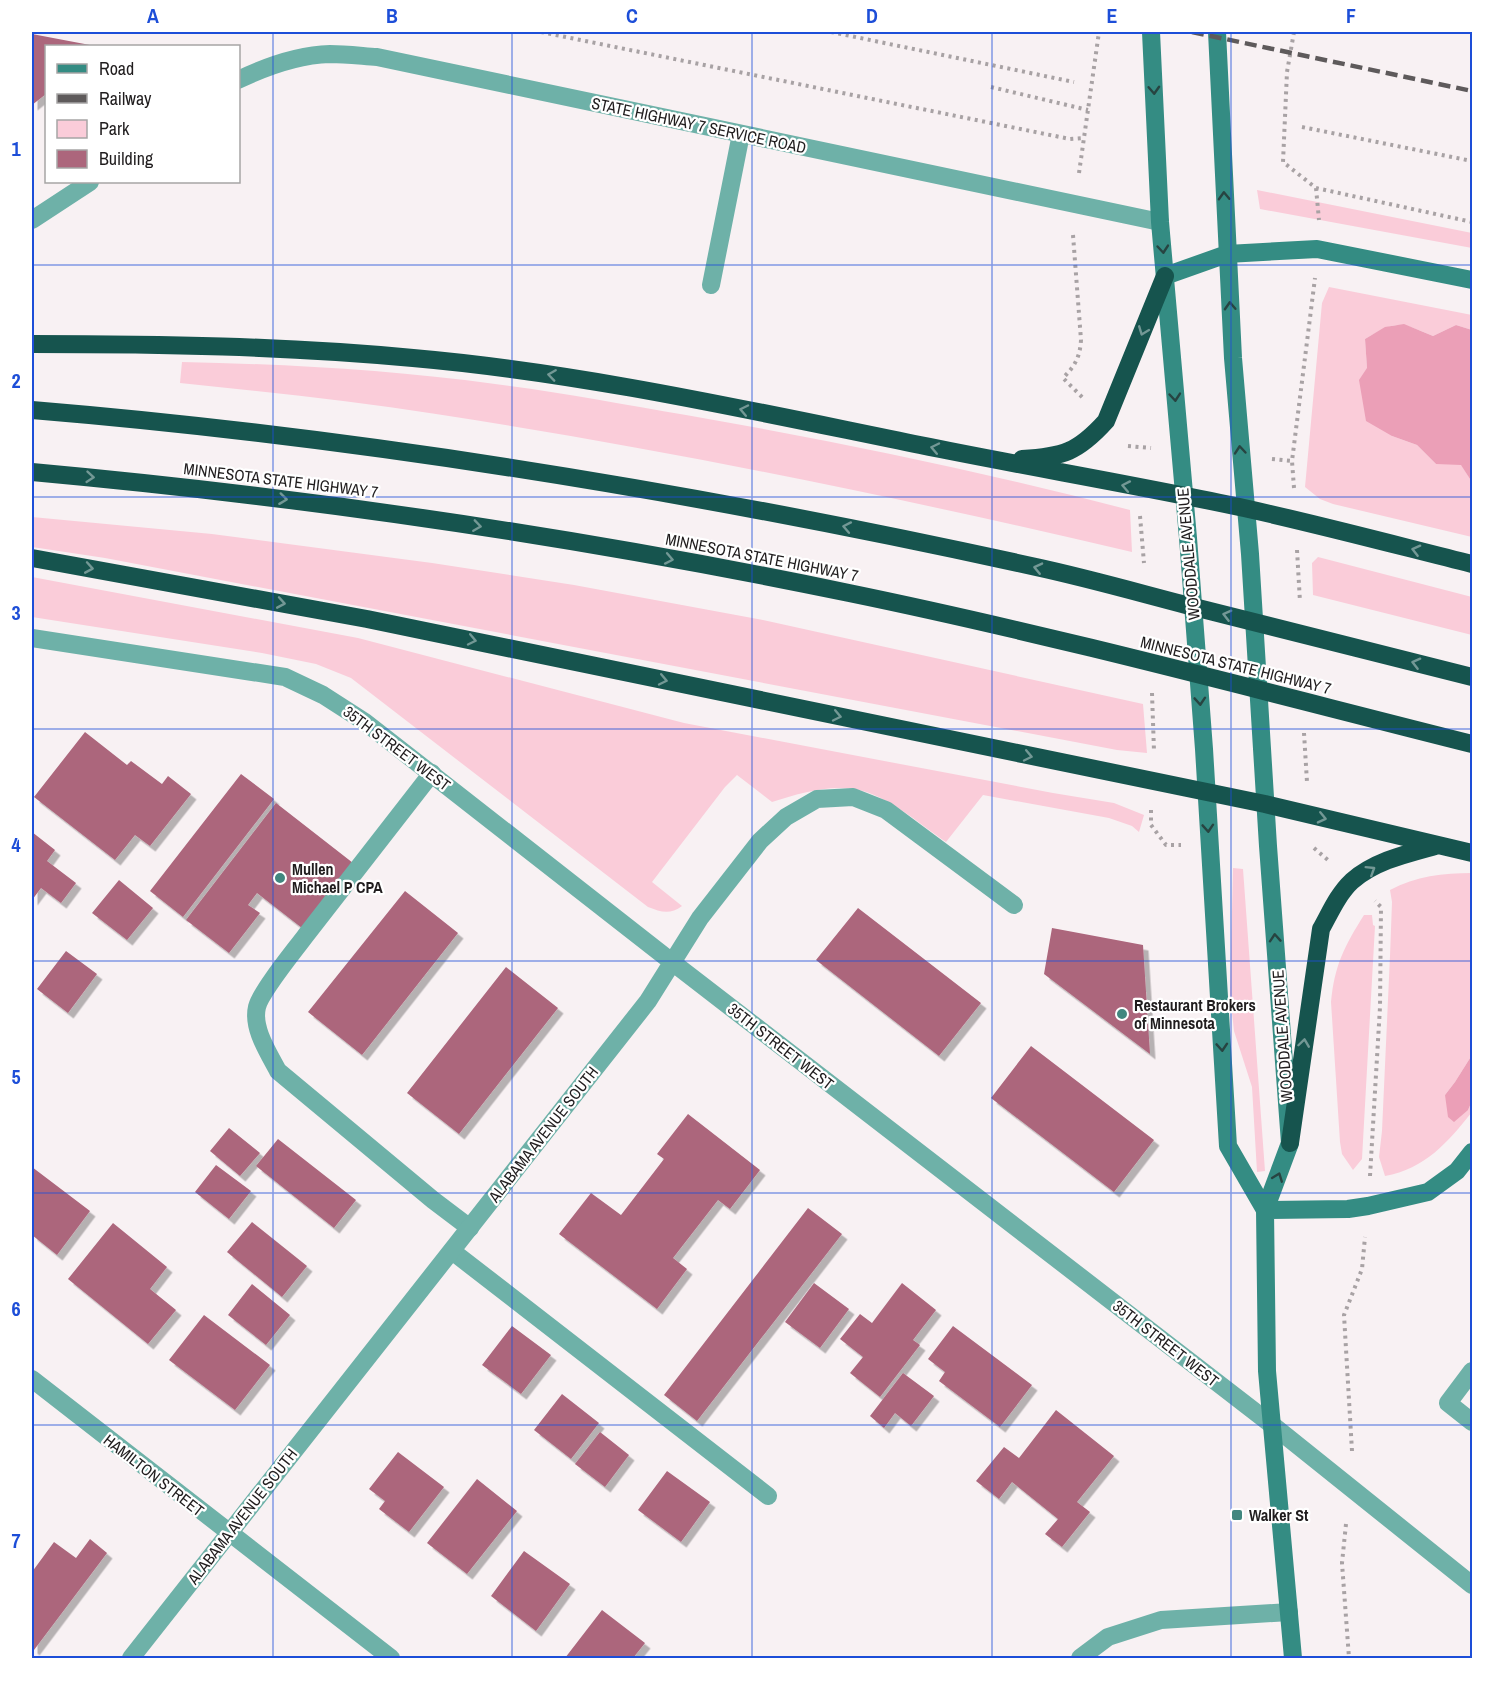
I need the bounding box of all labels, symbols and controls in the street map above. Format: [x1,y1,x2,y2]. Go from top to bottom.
text: A [147,2,159,29]
text: B [386,2,398,29]
text: C [626,2,638,29]
text: D [866,2,878,29]
text: E [1107,2,1118,29]
text: F [1346,2,1356,29]
legend [45,45,240,183]
text: Road [99,56,134,81]
one-way arrow [1148,85,1161,94]
text: Railway [99,86,152,111]
street label: STATE HIGHWAY 7 SERVICE ROAD [590,92,808,158]
text: Park [99,116,130,141]
text: 1 [11,135,21,162]
text: Building [99,146,154,171]
one-way arrow [1218,191,1231,200]
one-way arrow [1156,245,1169,254]
one-way arrow [1223,301,1236,310]
one-way arrow [1138,325,1151,335]
text: 2 [11,367,21,394]
one-way arrow [547,370,556,382]
one-way arrow [1168,393,1181,402]
one-way arrow [739,404,749,417]
one-way arrow [930,443,940,456]
one-way arrow [1234,445,1247,454]
street label: MINNESOTA STATE HIGHWAY 7 [182,457,380,503]
one-way arrow [85,470,94,483]
one-way arrow [1121,480,1131,493]
street label: WOODDALE AVENUE [1171,487,1205,621]
one-way arrow [279,493,288,505]
one-way arrow [472,519,481,531]
one-way arrow [842,521,852,534]
street label: MINNESOTA STATE HIGHWAY 7 [664,528,860,586]
one-way arrow [1411,544,1421,557]
one-way arrow [664,552,674,565]
one-way arrow [84,561,94,574]
one-way arrow [1033,562,1043,575]
one-way arrow [276,596,286,609]
text: 3 [11,599,21,626]
one-way arrow [1222,610,1232,623]
street label: MINNESOTA STATE HIGHWAY 7 [1138,631,1334,699]
one-way arrow [467,633,477,646]
one-way arrow [1411,657,1421,670]
one-way arrow [658,673,668,686]
one-way arrow [1193,697,1206,706]
street label: 35TH STREET WEST [339,700,455,796]
one-way arrow [832,709,842,722]
one-way arrow [1023,749,1033,762]
one-way arrow [1317,810,1327,823]
one-way arrow [1201,824,1214,833]
text: 4 [11,831,21,858]
place label: Mullen Michael P CPA [292,858,383,898]
one-way arrow [1365,865,1375,877]
marker: Mullen Michael P CPA [273,871,287,885]
one-way arrow [1269,934,1282,943]
street label: WOODDALE AVENUE [1266,969,1298,1103]
place label: Restaurant Brokers of Minnesota [1134,994,1256,1034]
street label: 35TH STREET WEST [723,998,839,1094]
marker: Restaurant Brokers of Minnesota [1115,1007,1129,1021]
one-way arrow [1298,1039,1310,1048]
one-way arrow [1215,1042,1228,1051]
street label: ALABAMA AVENUE SOUTH [482,1062,603,1207]
text: 5 [11,1063,21,1090]
one-way arrow [1270,1172,1283,1182]
text: 6 [11,1295,21,1322]
street label: 35TH STREET WEST [1108,1295,1224,1391]
street label: HAMILTON STREET [99,1429,209,1521]
street label: ALABAMA AVENUE SOUTH [181,1444,302,1589]
place label: Walker St [1249,1504,1309,1526]
marker: Walker St [1230,1508,1244,1522]
text: 7 [11,1527,21,1554]

